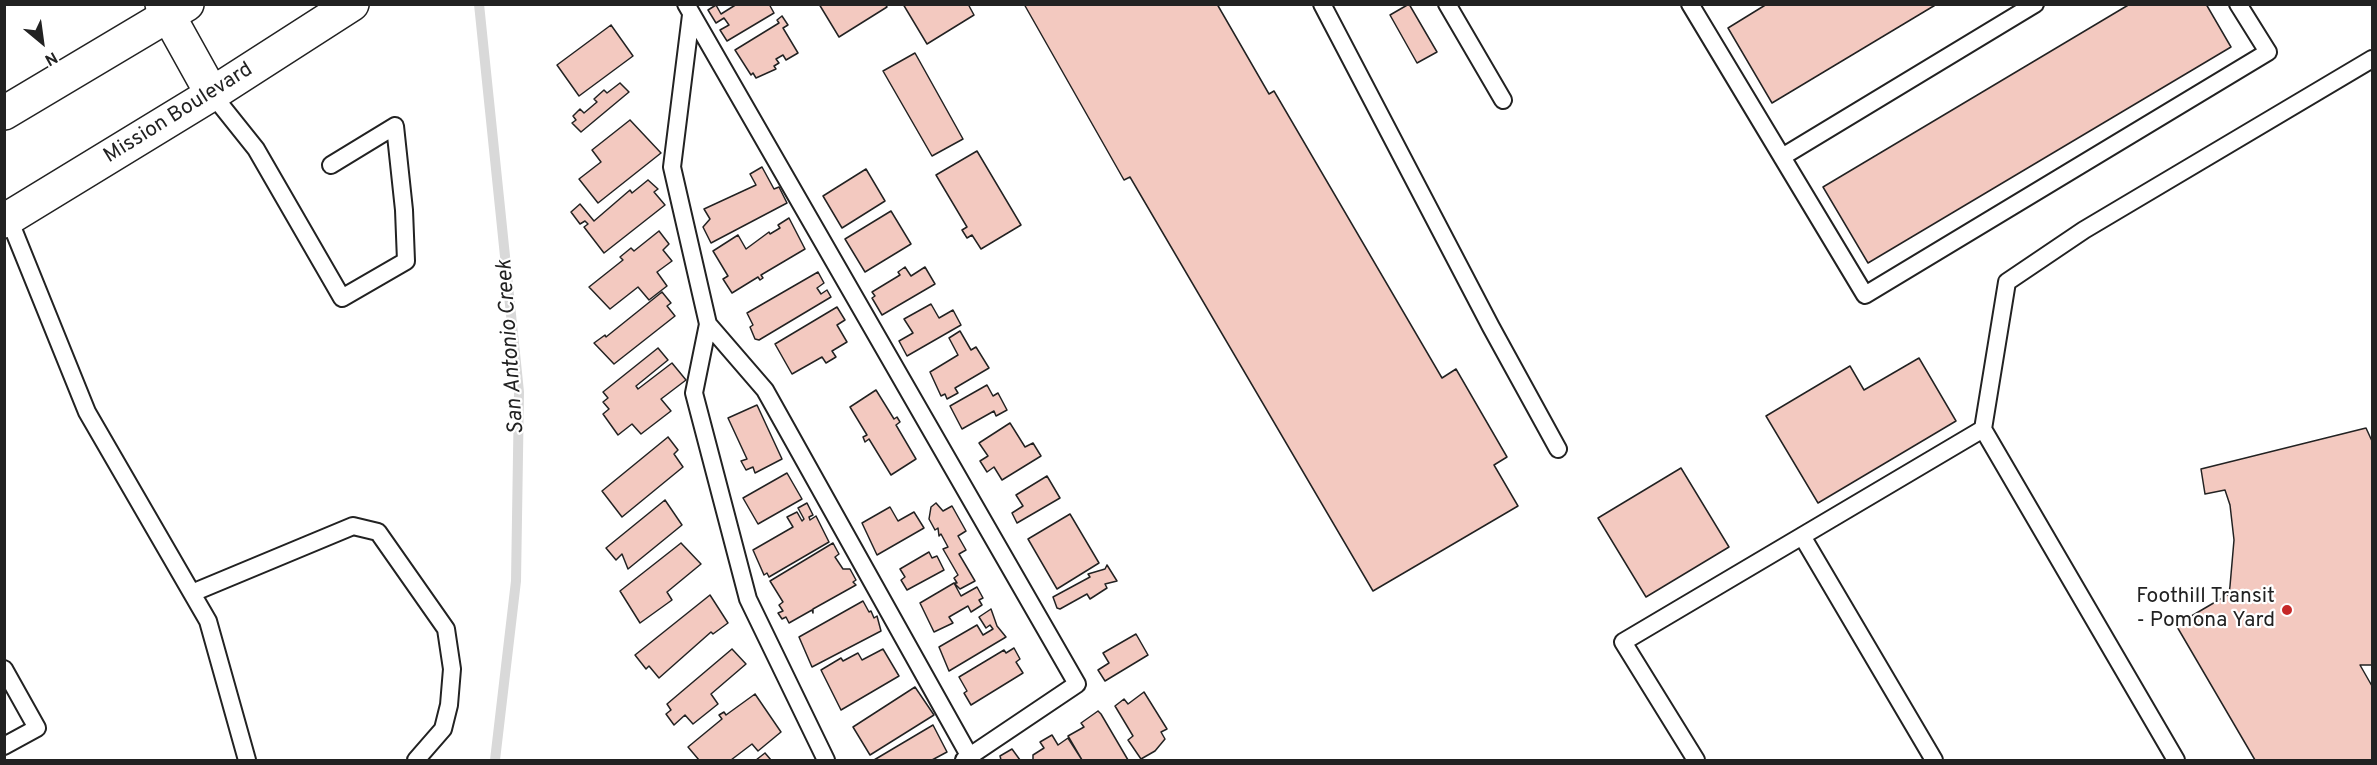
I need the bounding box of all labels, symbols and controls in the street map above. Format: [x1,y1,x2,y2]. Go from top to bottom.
north arrow [12,12,72,72]
text: N [41,46,61,69]
street label: Mission Boulevard [100,58,258,170]
water label: San Antonio Creek [493,259,531,435]
place label: Foothill Transit - Pomona Yard [2136,585,2275,635]
marker: Foothill Transit - Pomona Yard [2280,603,2294,617]

